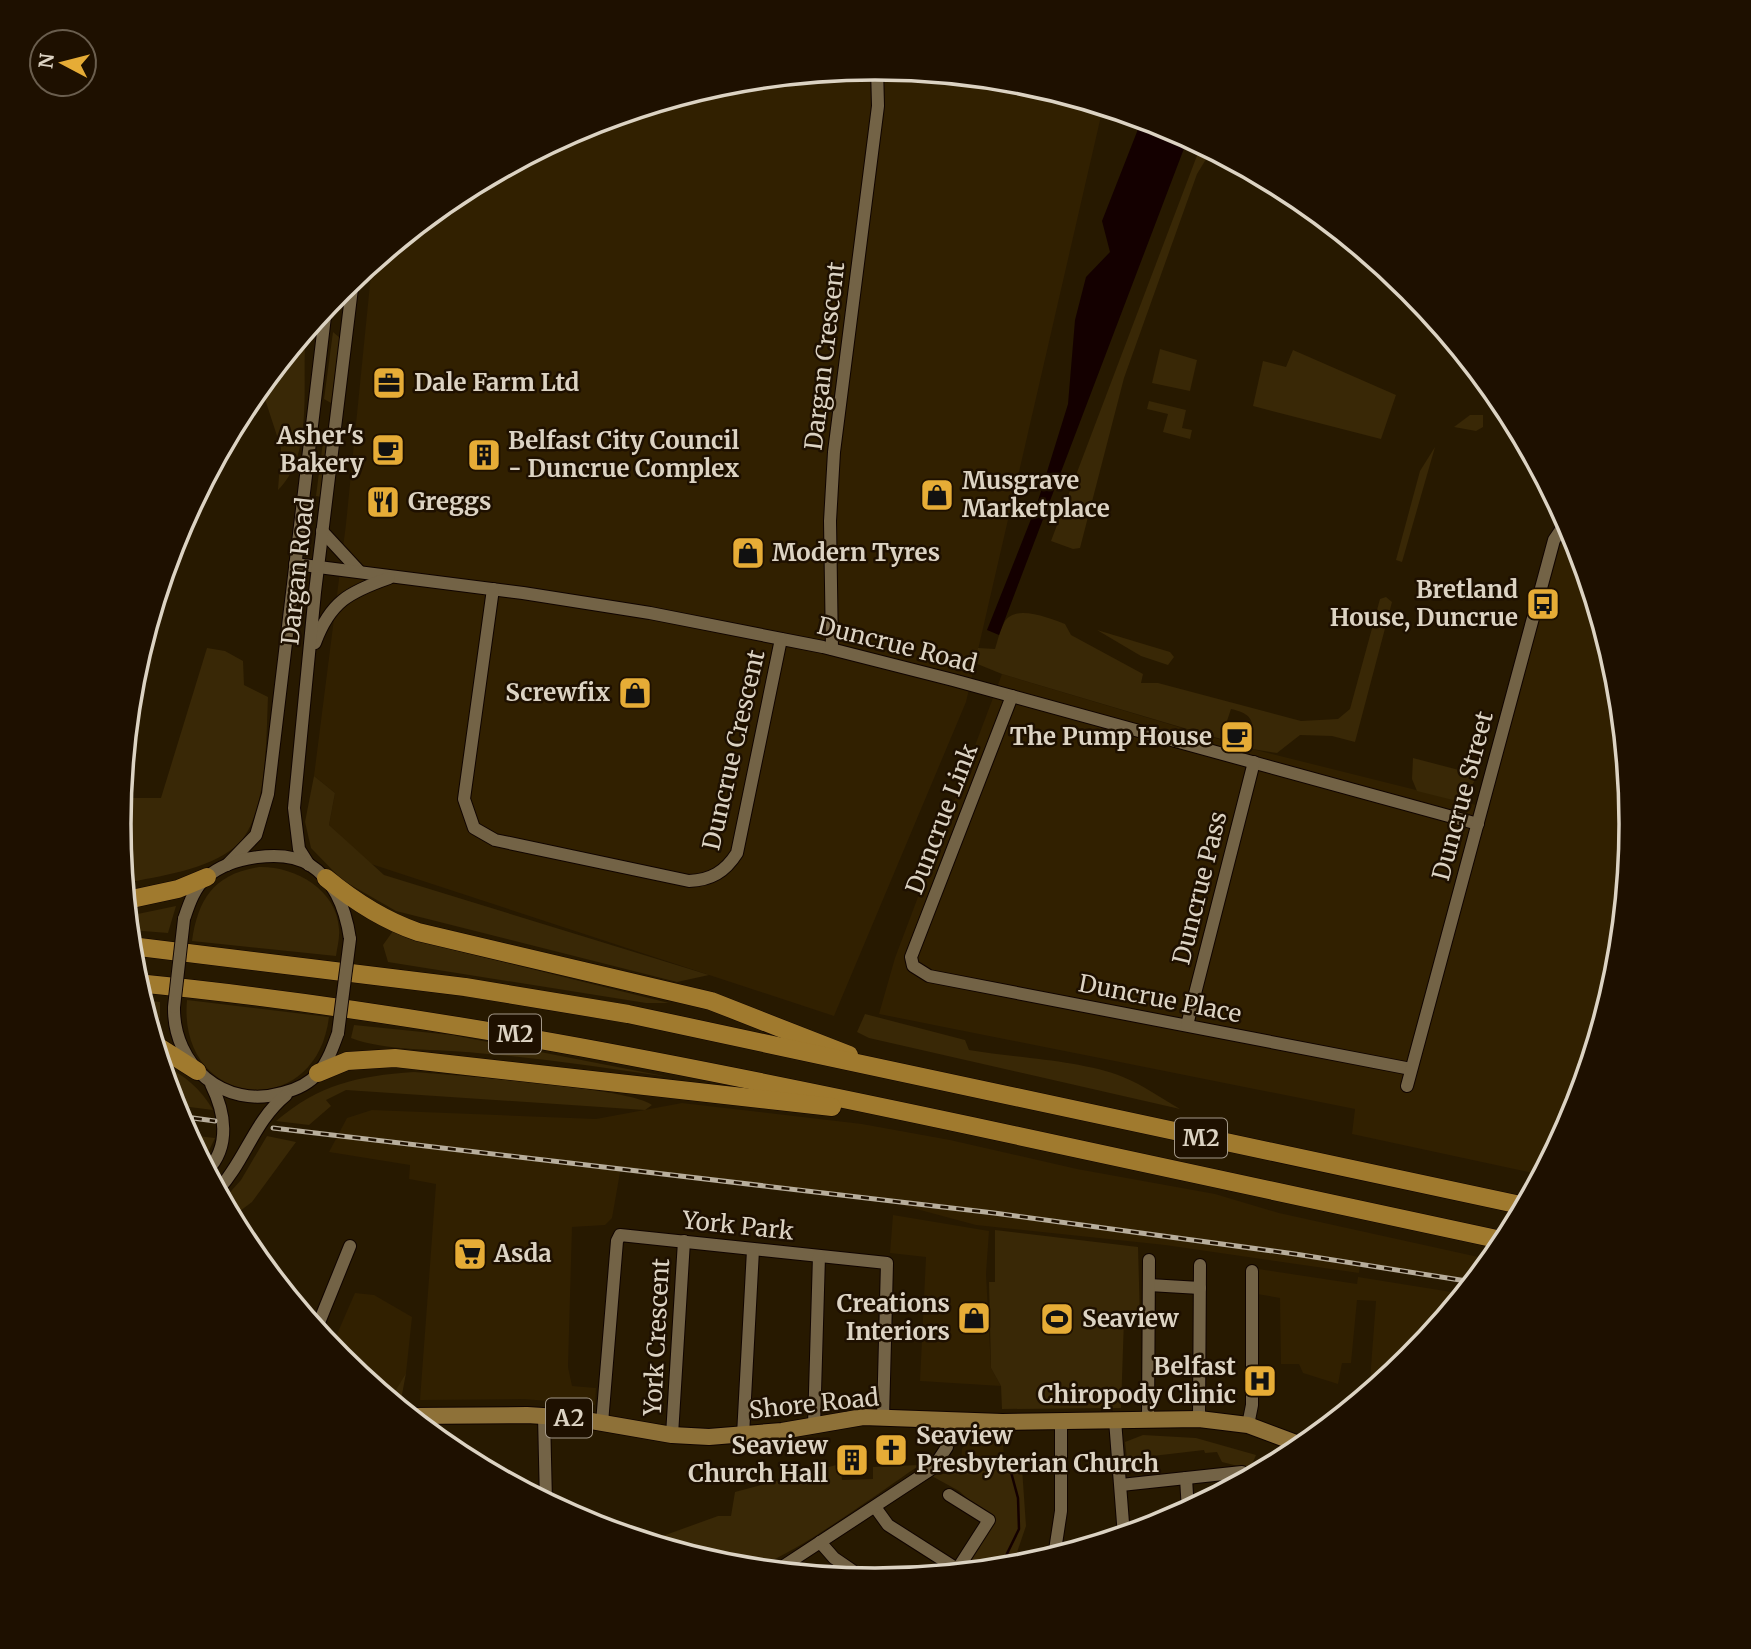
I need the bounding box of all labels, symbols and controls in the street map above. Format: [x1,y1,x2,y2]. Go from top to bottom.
north arrow [28,28,98,98]
text: N [33,52,59,70]
street label: Dargan Crescent [798,259,852,452]
office icon: Dale Farm Ltd [370,364,408,402]
place label: Dale Farm Ltd [414,367,580,398]
place label: Asher's Bakery [276,420,365,479]
place label: Belfast City Council - Duncrue Complex [508,425,740,484]
cafe icon: Asher's Bakery [369,431,407,469]
building icon: Belfast City Council - Duncrue Complex [465,436,503,474]
place label: Musgrave Marketplace [962,465,1110,524]
shop icon: Musgrave Marketplace [918,476,956,514]
restaurant icon: Greggs [364,483,402,521]
place label: Greggs [408,486,491,517]
street label: Dargan Road [274,495,321,646]
shop icon: Modern Tyres [729,534,767,572]
place label: Modern Tyres [772,537,940,568]
place label: Bretland House, Duncrue [1330,574,1518,633]
bus stop icon: Bretland House, Duncrue [1524,585,1562,623]
street label: Duncrue Road [814,610,980,679]
street label: Duncrue Crescent [695,646,772,853]
shop icon: Screwfix [616,674,654,712]
place label: Screwfix [505,677,610,708]
street label: Duncrue Street [1425,707,1500,884]
cafe icon: The Pump House [1218,718,1256,756]
place label: The Pump House [1010,721,1212,752]
street label: Duncrue Link [899,738,985,899]
street label: Duncrue Pass [1165,808,1234,968]
street label: Duncrue Place [1076,968,1244,1029]
road number: M2 [489,1015,541,1054]
road number: M2 [1175,1119,1227,1158]
street label: York Park [680,1204,796,1247]
supermarket icon: Asda [451,1235,489,1273]
place label: Asda [493,1238,552,1269]
street label: York Crescent [637,1257,676,1418]
place label: Creations Interiors [837,1288,950,1347]
shop icon: Creations Interiors [955,1299,993,1337]
sports icon: Seaview [1038,1300,1076,1338]
place label: Seaview [1082,1303,1179,1334]
place label: Belfast Chiropody Clinic [1038,1351,1236,1410]
hospital icon: Belfast Chiropody Clinic [1241,1362,1279,1400]
street label: Shore Road [747,1381,880,1426]
road number: A2 [546,1399,592,1438]
place label: Seaview Presbyterian Church [916,1420,1159,1479]
place label: Seaview Church Hall [688,1430,828,1489]
church icon: Seaview Presbyterian Church [872,1431,910,1469]
building icon: Seaview Church Hall [833,1441,871,1479]

